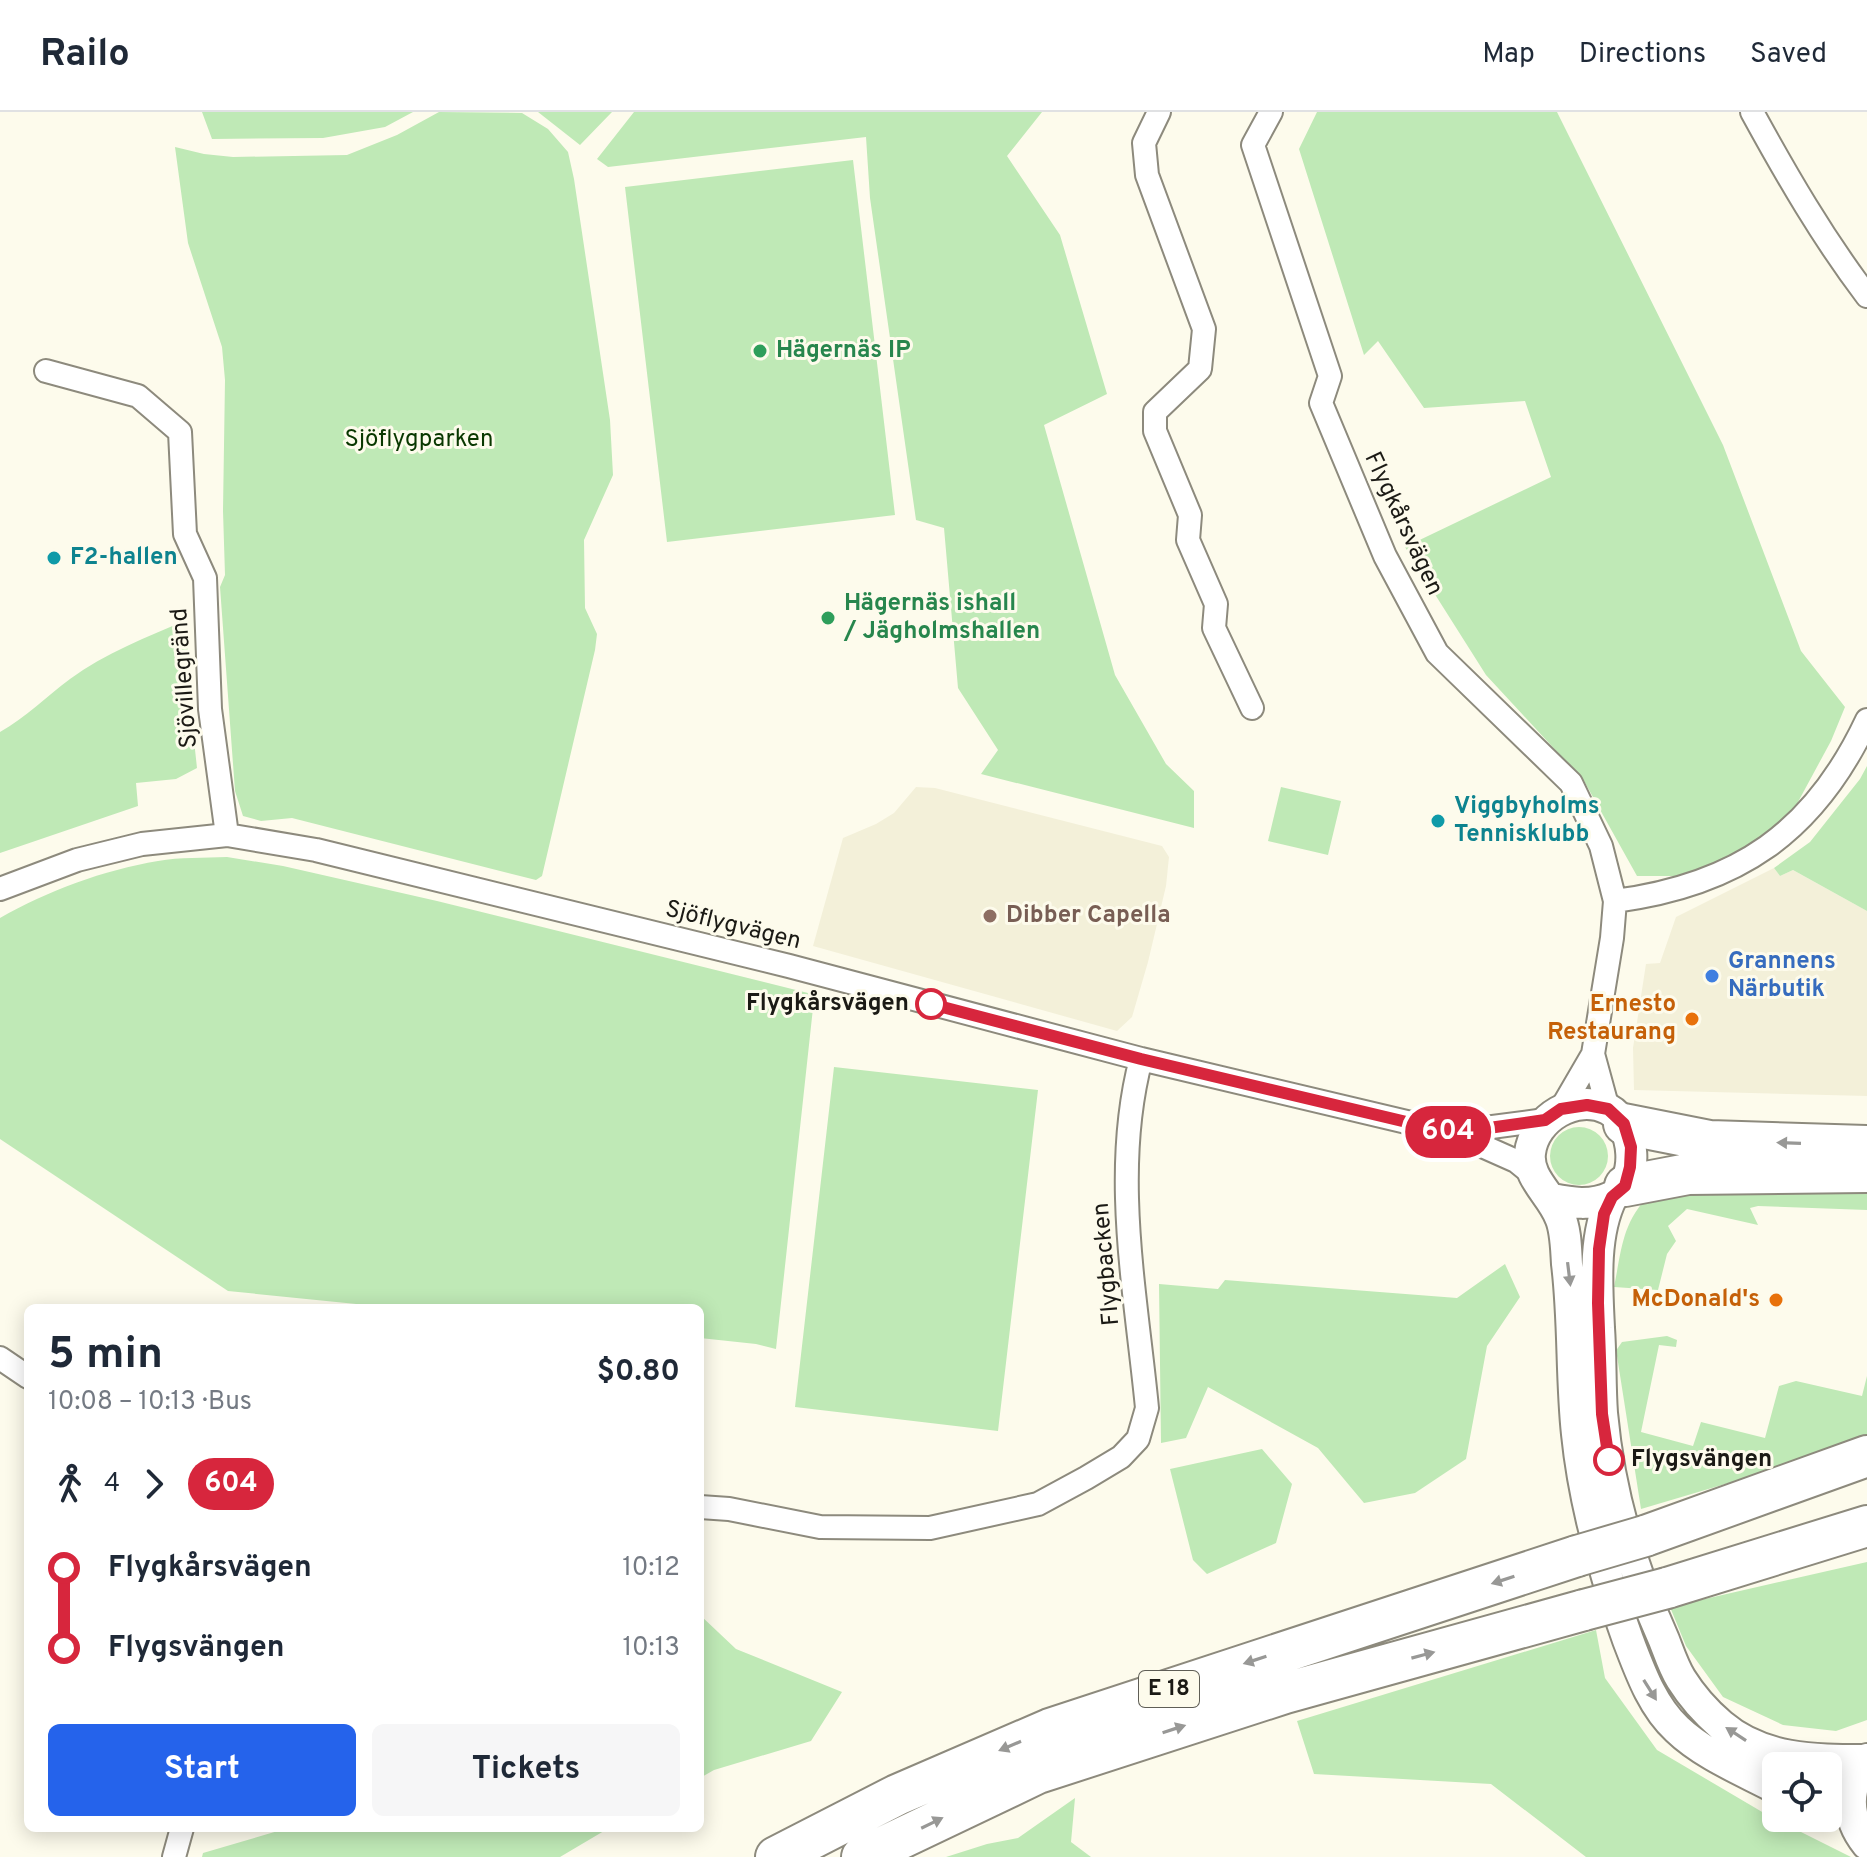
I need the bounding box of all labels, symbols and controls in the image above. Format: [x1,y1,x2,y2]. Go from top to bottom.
text: Railo [40,31,130,80]
text: Map [1482,37,1535,73]
text: Directions [1579,37,1706,73]
text: Saved [1750,37,1827,73]
place label: Hägernäs IP [776,336,910,366]
marker: Hägernäs IP [751,342,769,360]
park label: Sjöflygparken [345,425,493,455]
street label: Flygkårsvägen [1357,447,1449,601]
place label: F2-hallen [70,543,178,573]
marker: F2-hallen [45,549,63,567]
place label: Hägernäs ishall / Jägholmshallen [843,589,1040,647]
street label: Sjövillegränd [165,607,205,749]
marker: Hägernäs ishall / Jägholmshallen [819,609,837,627]
place label: Viggbyholms Tennisklubb [1454,792,1600,850]
marker: Viggbyholms Tennisklubb [1429,812,1447,830]
street label: Sjöflygvägen [662,895,804,957]
place label: Dibber Capella [1006,901,1171,931]
marker: Dibber Capella [981,907,999,925]
place label: Grannens Närbutik [1728,947,1836,1005]
marker: Grannens Närbutik [1703,967,1721,985]
place label: Flygkårsvägen [746,989,909,1019]
marker: Flygkårsvägen [916,989,946,1019]
place label: Ernesto Restaurang [1547,990,1676,1048]
marker: Ernesto Restaurang [1683,1010,1701,1028]
line badge: 604 [1402,1106,1494,1158]
text: 604 [1421,1114,1475,1150]
one-way arrow [1776,1137,1801,1150]
street label: Flygbacken [1087,1201,1127,1327]
one-way arrow [1562,1262,1575,1287]
place label: McDonald's [1631,1285,1760,1315]
marker: McDonald's [1767,1291,1785,1309]
text: 5 min [48,1328,163,1384]
text: $0.80 [597,1354,680,1391]
text: 10:08 – 10:13 · Bus [48,1386,252,1419]
marker: Flygsvängen [1594,1445,1624,1475]
place label: Flygsvängen [1631,1445,1772,1475]
icon: walk [48,1462,92,1506]
icon: forward [132,1462,176,1506]
text: 604 [204,1466,258,1502]
text: 4 [104,1468,120,1501]
text: Flygkårsvägen [108,1550,312,1587]
text: 10:12 [622,1552,680,1585]
one-way arrow [1490,1574,1514,1586]
text: Flygsvängen [108,1630,284,1667]
text: 10:13 [622,1632,680,1665]
one-way arrow [1411,1648,1436,1660]
one-way arrow [1243,1654,1267,1667]
road number: E 18 [1139,1671,1199,1707]
one-way arrow [1643,1679,1657,1701]
one-way arrow [1162,1722,1186,1734]
button: Start [48,1724,356,1816]
button: Tickets [372,1724,680,1816]
one-way arrow [1725,1728,1747,1742]
one-way arrow [998,1740,1022,1753]
map controls [1762,1752,1842,1832]
button: locate [1762,1752,1842,1832]
one-way arrow [921,1816,944,1830]

